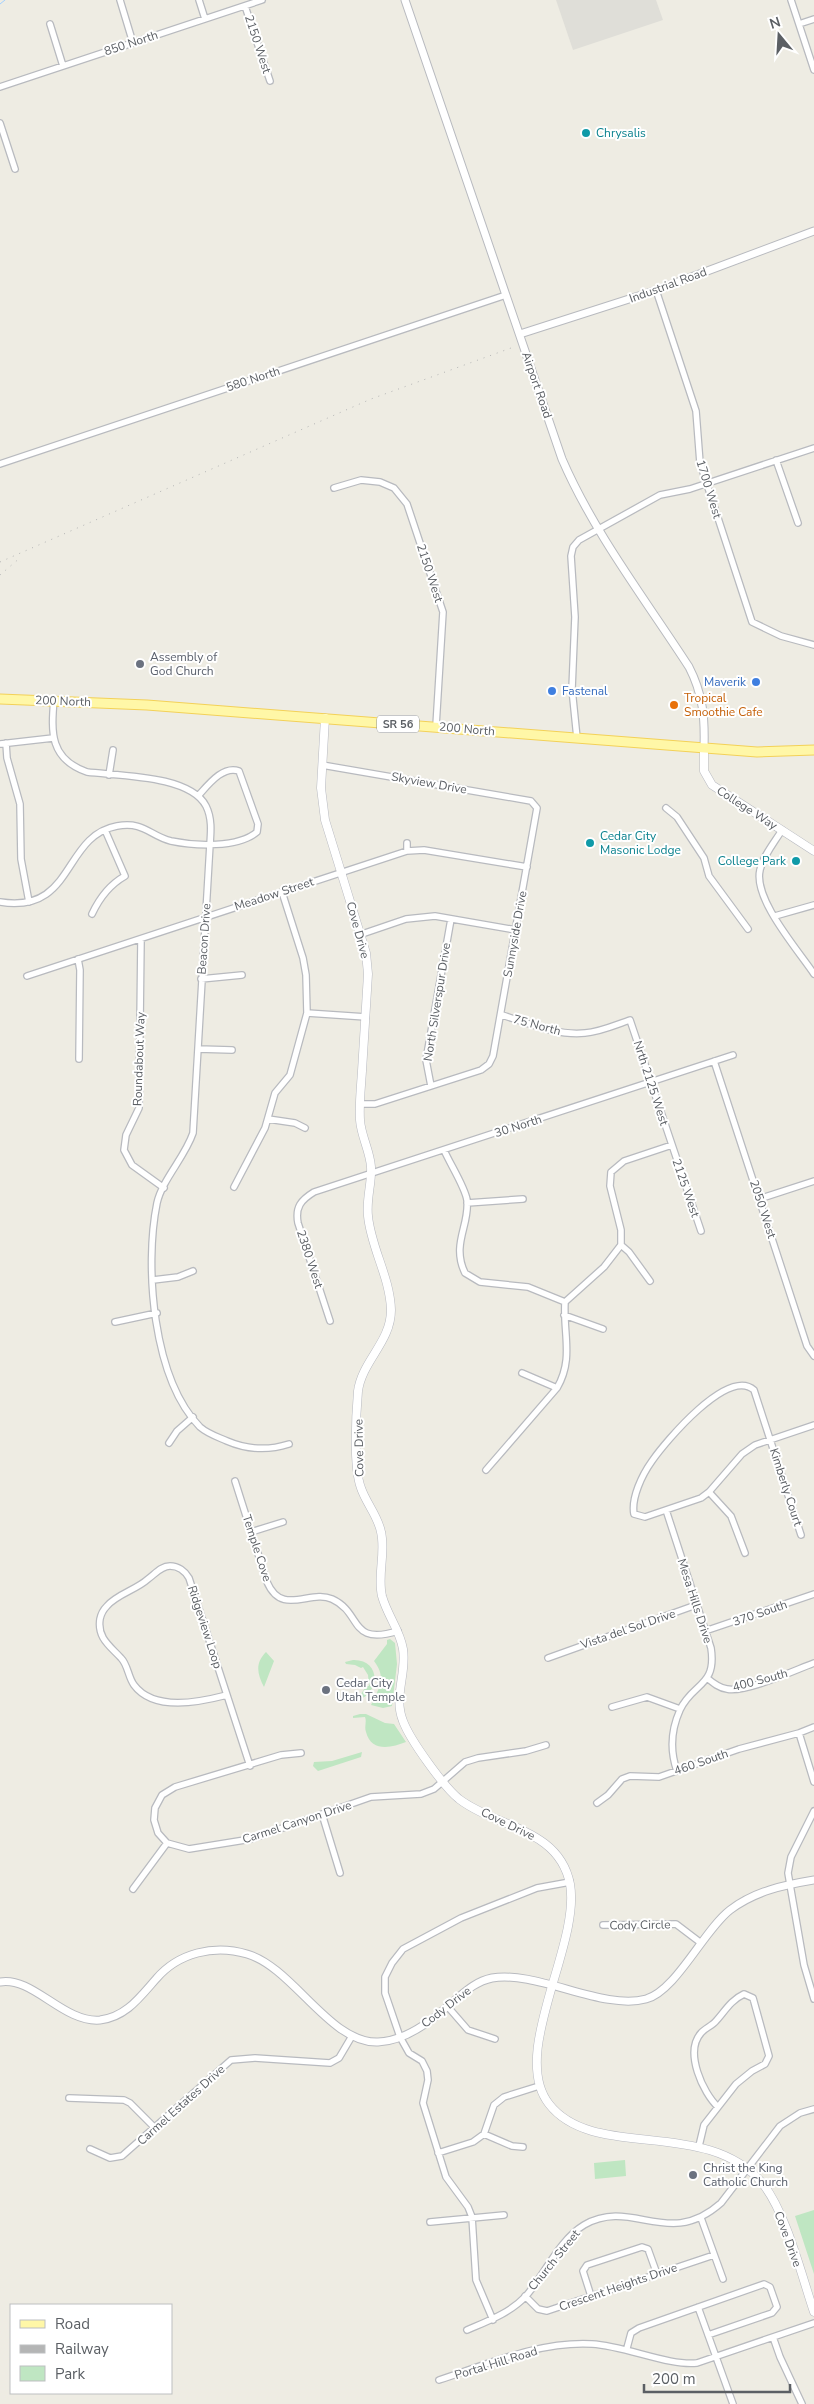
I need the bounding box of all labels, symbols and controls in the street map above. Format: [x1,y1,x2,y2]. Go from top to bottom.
north arrow [754,10,804,60]
text: N [767,12,783,34]
street label: 2150 West [241,13,275,76]
street label: 850 North [102,27,160,59]
place label: Chrysalis [596,125,646,141]
marker: Chrysalis [580,127,592,139]
street label: Industrial Road [627,264,709,306]
street label: Airport Road [518,350,556,420]
street label: 580 North [224,363,282,395]
street label: 1700 West [692,458,726,521]
street label: 2150 West [413,542,447,605]
place label: Assembly of God Church [150,649,218,679]
marker: Assembly of God Church [134,658,146,670]
place label: Maverik [704,674,747,690]
marker: Maverik [750,676,762,688]
place label: Fastenal [562,683,608,699]
marker: Fastenal [546,685,558,697]
place label: Tropical Smoothie Cafe [684,690,763,720]
street label: 200 North [35,692,91,710]
marker: Tropical Smoothie Cafe [668,699,680,711]
road number: SR 56 [377,716,419,732]
street label: 200 North [438,719,496,739]
street label: Skyview Drive [390,768,468,798]
street label: College Way [714,782,781,834]
place label: Cedar City Masonic Lodge [600,828,681,858]
marker: Cedar City Masonic Lodge [584,837,596,849]
place label: College Park [718,853,787,869]
marker: College Park [790,855,802,867]
street label: Meadow Street [232,873,316,914]
street label: Sunnyside Drive [500,890,530,978]
street label: Cove Drive [343,900,373,960]
street label: Beacon Drive [194,903,214,975]
street label: North Silverspur Drive [420,942,454,1062]
street label: Roundabout Way [129,1011,149,1106]
street label: 75 North [511,1011,563,1039]
street label: Nrth 2125 West [630,1039,672,1128]
street label: 30 North [492,1111,544,1141]
street label: 2125 West [669,1157,704,1220]
street label: 2050 West [746,1178,780,1241]
street label: 2380 West [293,1228,327,1291]
street label: Cove Drive [350,1419,368,1477]
street label: Kimberly Court [766,1446,806,1529]
street label: Temple Cove [239,1512,275,1584]
street label: Mesa Hills Drive [674,1557,716,1645]
street label: Ridgeview Loop [184,1583,226,1671]
street label: 370 South [731,1596,789,1630]
street label: Vista del Sol Drive [577,1605,678,1653]
street label: 400 South [731,1665,789,1695]
place label: Cedar City Utah Temple [336,1675,405,1705]
marker: Cedar City Utah Temple [320,1684,332,1696]
street label: 460 South [672,1745,730,1779]
street label: Carmel Canyon Drive [240,1797,354,1847]
street label: Cove Drive [478,1804,538,1844]
street label: Cody Circle [609,1916,671,1934]
street label: Cody Drive [418,1983,474,2031]
street label: Carmel Estates Drive [134,2061,228,2149]
place label: Christ the King Catholic Church [703,2160,788,2190]
marker: Christ the King Catholic Church [687,2169,699,2181]
street label: Cove Drive [771,2209,805,2269]
street label: Church Street [524,2226,584,2294]
street label: Crescent Heights Drive [557,2259,679,2315]
legend [10,2304,172,2394]
text: Road [55,2314,90,2334]
text: Railway [55,2339,109,2359]
street label: Portal Hill Road [453,2343,539,2383]
scale bar [644,2362,790,2394]
text: Park [55,2364,85,2384]
text: 200 m [652,2369,696,2389]

